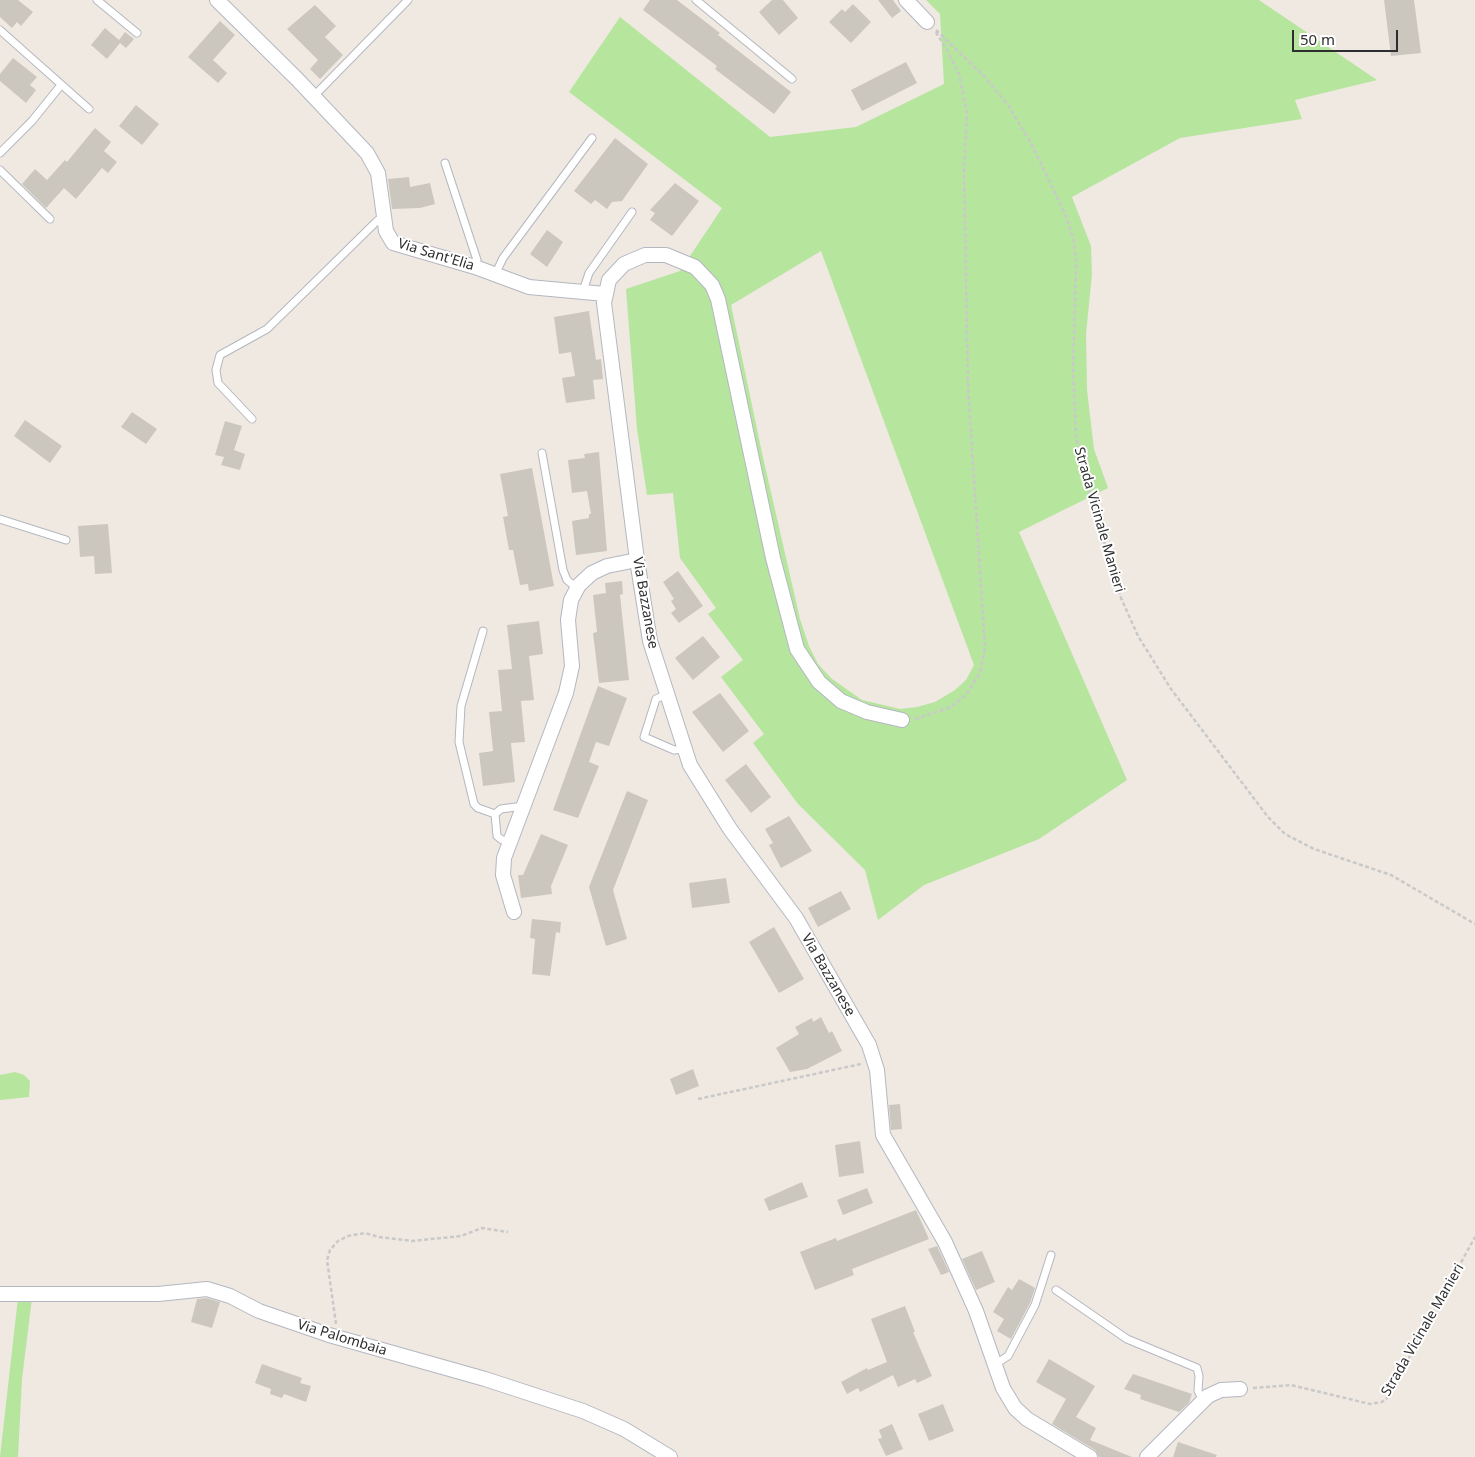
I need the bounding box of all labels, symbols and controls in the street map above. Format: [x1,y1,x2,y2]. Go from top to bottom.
scale bar [1295,20,1401,52]
text: 50 m [1300,29,1335,49]
street label: Via Sant'Elia [396,235,476,275]
street label: Strada Vicinale Manieri [1070,445,1128,595]
street label: Via Bazzanese [629,556,661,650]
street label: Via Bazzanese [798,931,858,1019]
street label: Strada Vicinale Manieri [1378,1261,1468,1399]
street label: Via Palombaia [295,1316,389,1360]

